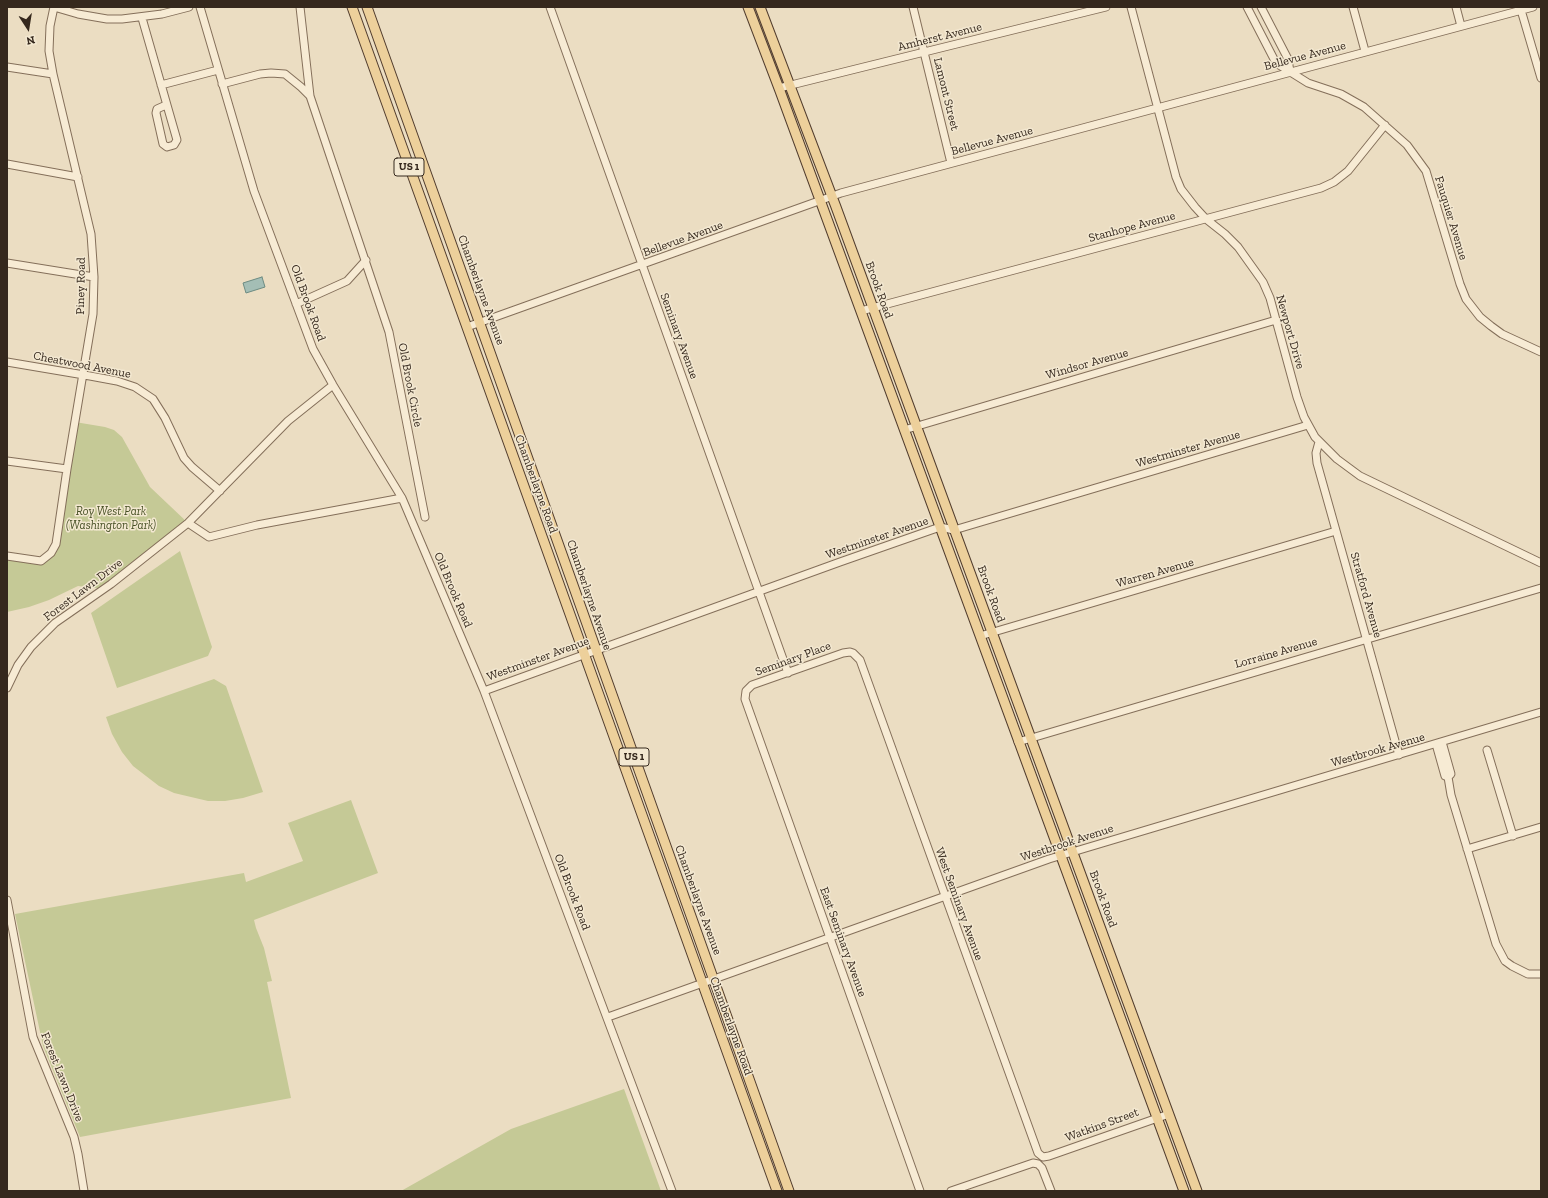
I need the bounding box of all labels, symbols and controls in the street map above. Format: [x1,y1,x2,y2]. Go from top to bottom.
north arrow [8,8,48,48]
street label: Amherst Avenue [897,20,983,54]
text: N [25,33,36,47]
street label: Bellevue Avenue [1263,38,1347,74]
street label: Lamont Street [930,56,962,132]
street label: Bellevue Avenue [950,123,1034,159]
road number: US 1 [394,158,424,176]
street label: Fauquier Avenue [1431,174,1471,262]
street label: Stanhope Avenue [1087,208,1177,246]
street label: Bellevue Avenue [641,218,725,260]
street label: Chamberlayne Avenue [454,233,508,347]
street label: Piney Road [73,257,89,315]
street label: Brook Road [862,260,896,320]
street label: Old Brook Road [287,263,329,343]
street label: Seminary Avenue [657,291,701,381]
street label: Newport Drive [1273,293,1307,371]
street label: Old Brook Circle [395,342,425,428]
street label: Windsor Avenue [1044,345,1130,383]
street label: Cheatwood Avenue [32,348,132,382]
street label: Westminster Avenue [1134,427,1242,471]
street label: Chamberlayne Road [512,433,560,535]
park label: Roy West Park (Washington Park) [66,505,156,533]
street label: Westminster Avenue [824,514,930,562]
street label: Chamberlayne Avenue [563,538,615,652]
street label: Old Brook Road [431,550,475,630]
street label: Stratford Avenue [1347,551,1385,639]
street label: Warren Avenue [1115,555,1195,591]
street label: Forest Lawn Drive [41,556,125,624]
street label: Brook Road [974,564,1008,624]
street label: Westminster Avenue [485,634,591,684]
street label: Lorraine Avenue [1233,634,1319,672]
street label: Seminary Place [753,639,833,679]
street label: Westbrook Avenue [1330,730,1426,770]
road number: US 1 [619,748,649,766]
street label: Westbrook Avenue [1019,821,1115,865]
street label: Chamberlayne Avenue [671,843,725,957]
street label: West Seminary Avenue [932,846,986,962]
street label: Old Brook Road [551,852,593,932]
street label: Brook Road [1086,869,1120,929]
street label: East Seminary Avenue [816,885,870,999]
street label: Chamberlayne Road [707,975,755,1077]
street label: Forest Lawn Drive [38,1030,86,1124]
street label: Watkins Street [1063,1105,1141,1145]

